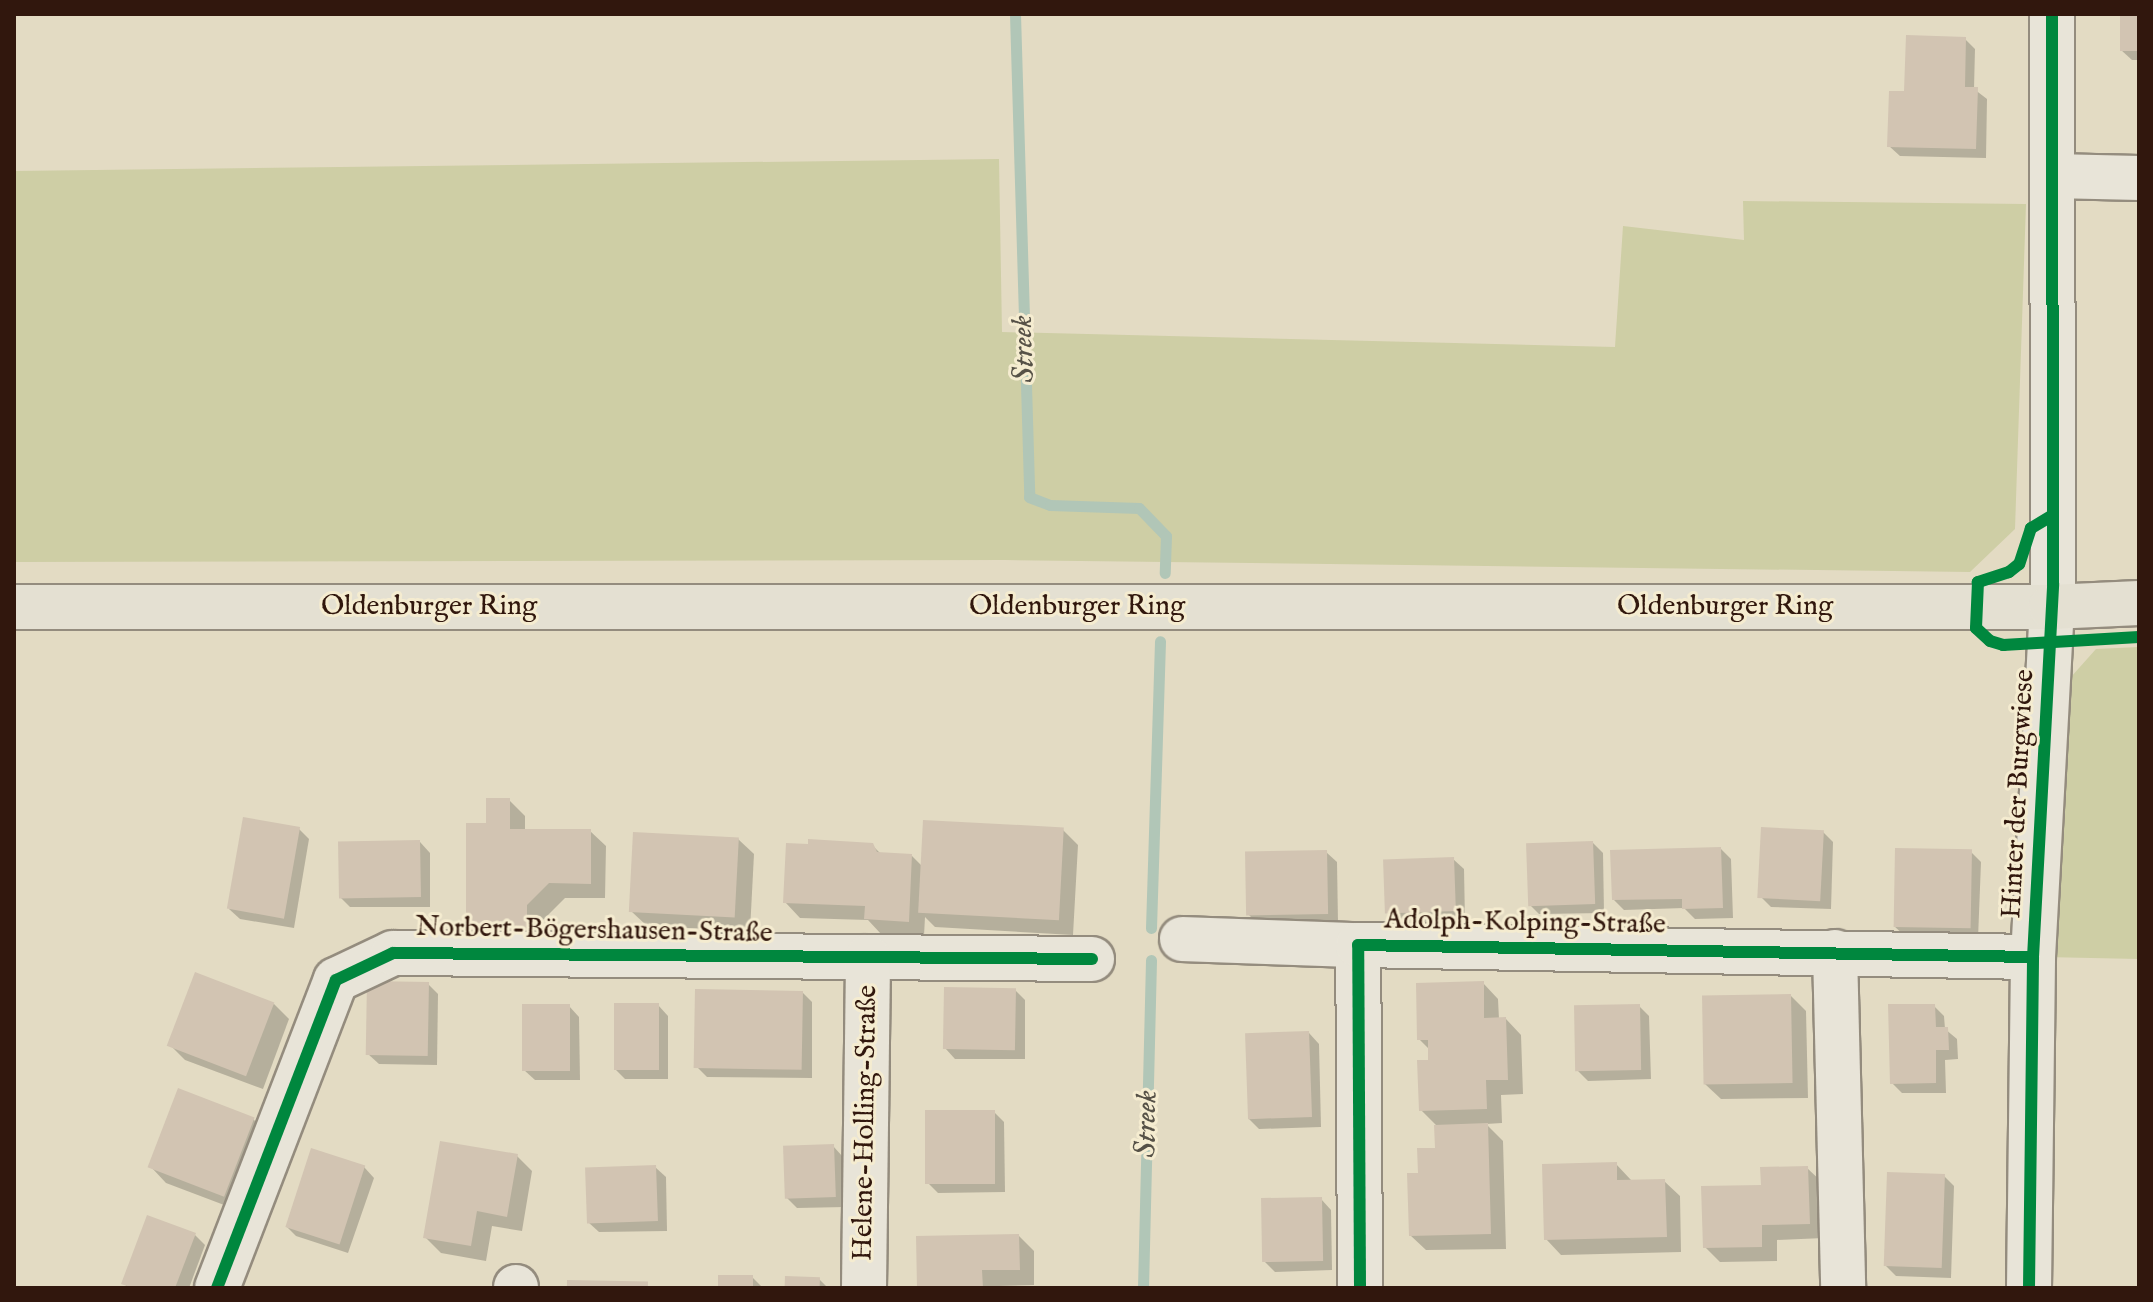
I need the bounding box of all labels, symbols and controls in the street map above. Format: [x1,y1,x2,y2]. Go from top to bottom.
water label: Streek [1005,315,1043,383]
street label: Oldenburger Ring [321,590,537,624]
street label: Oldenburger Ring [969,590,1185,624]
street label: Oldenburger Ring [1617,590,1833,624]
street label: Hinter der Burgwiese [1996,668,2042,920]
street label: Adolph-Kolping-Straße [1384,904,1666,942]
street label: Norbert-Bögershausen-Straße [415,911,773,951]
street label: Helene-Holling-Straße [847,985,885,1261]
water label: Streek [1128,1090,1166,1158]

